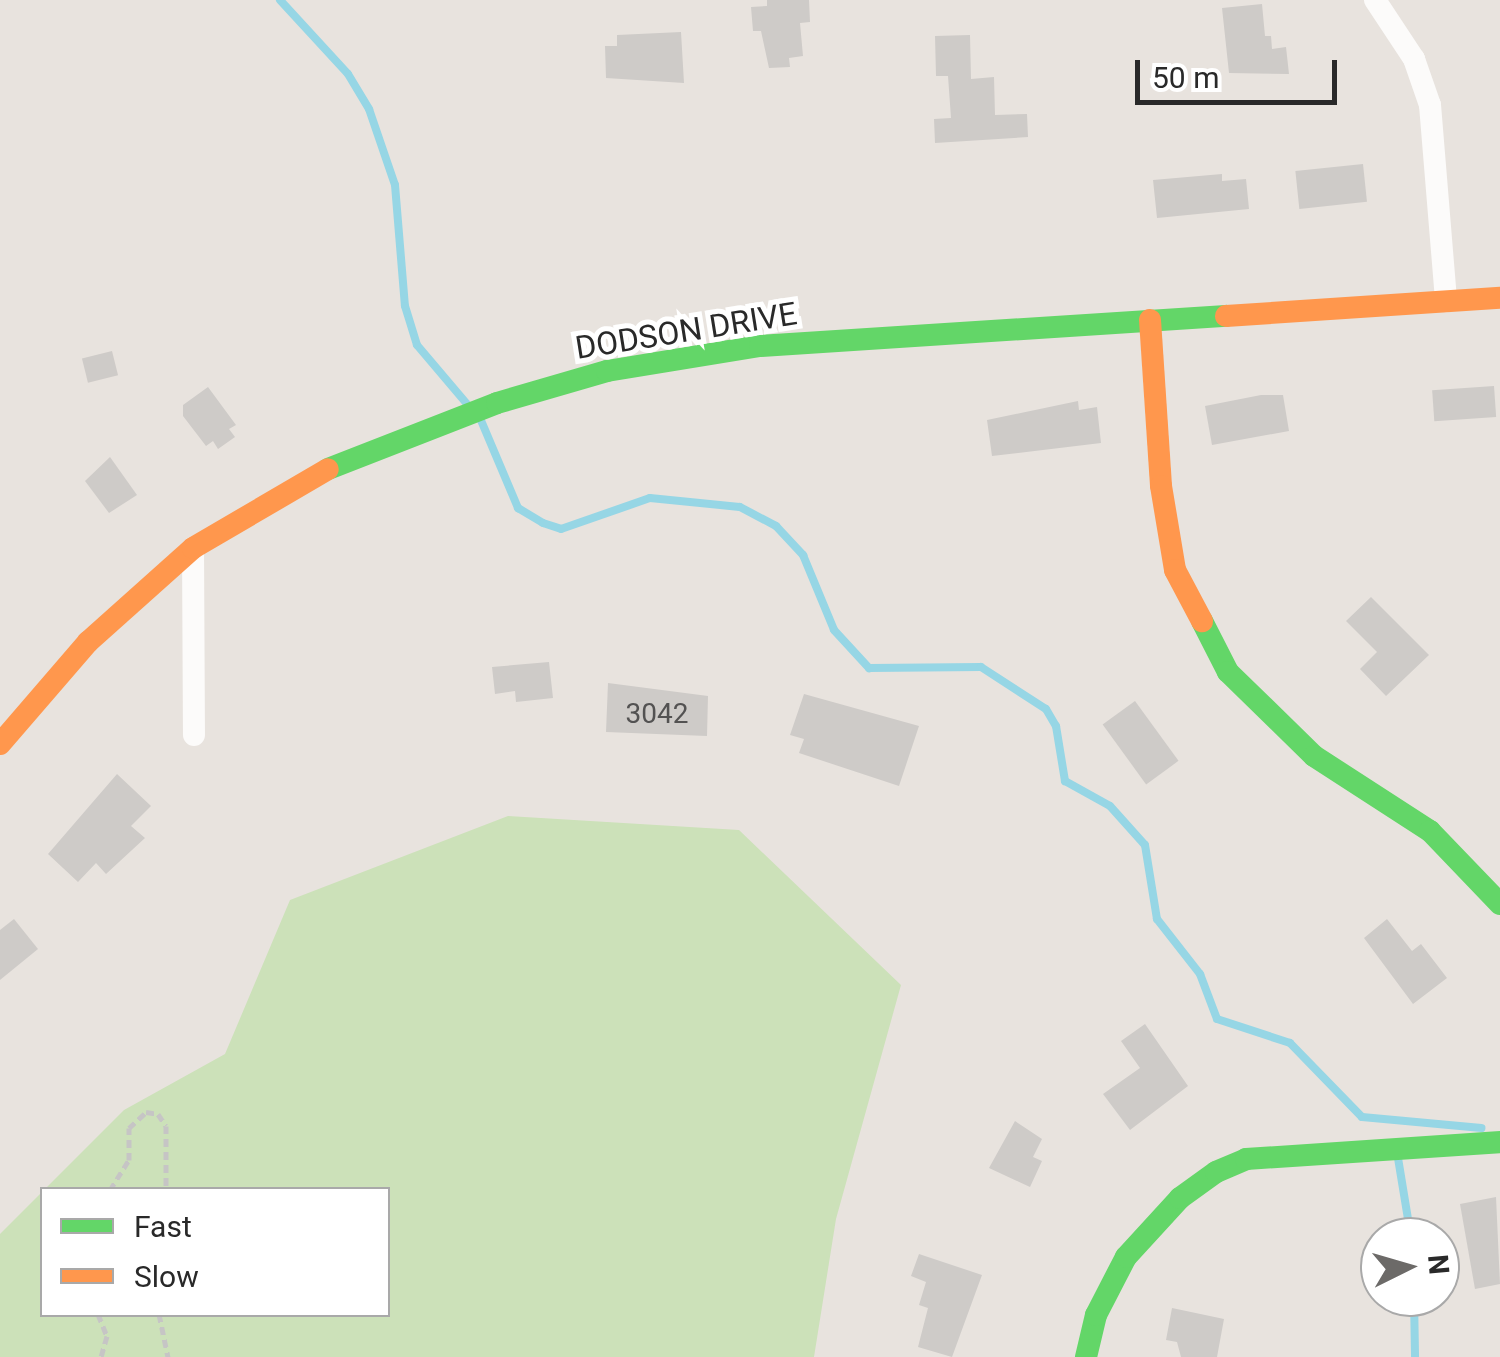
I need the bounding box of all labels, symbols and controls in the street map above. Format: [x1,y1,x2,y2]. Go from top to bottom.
scale bar [1140,40,1342,102]
text: 50 m [1152,60,1219,95]
street label: DODSON DRIVE [572,295,800,367]
house number: 3042 [626,697,688,731]
legend [40,1187,390,1317]
text: Fast [134,1209,192,1244]
north arrow [1360,1217,1460,1317]
text: N [1421,1253,1456,1276]
text: Slow [134,1259,199,1294]

